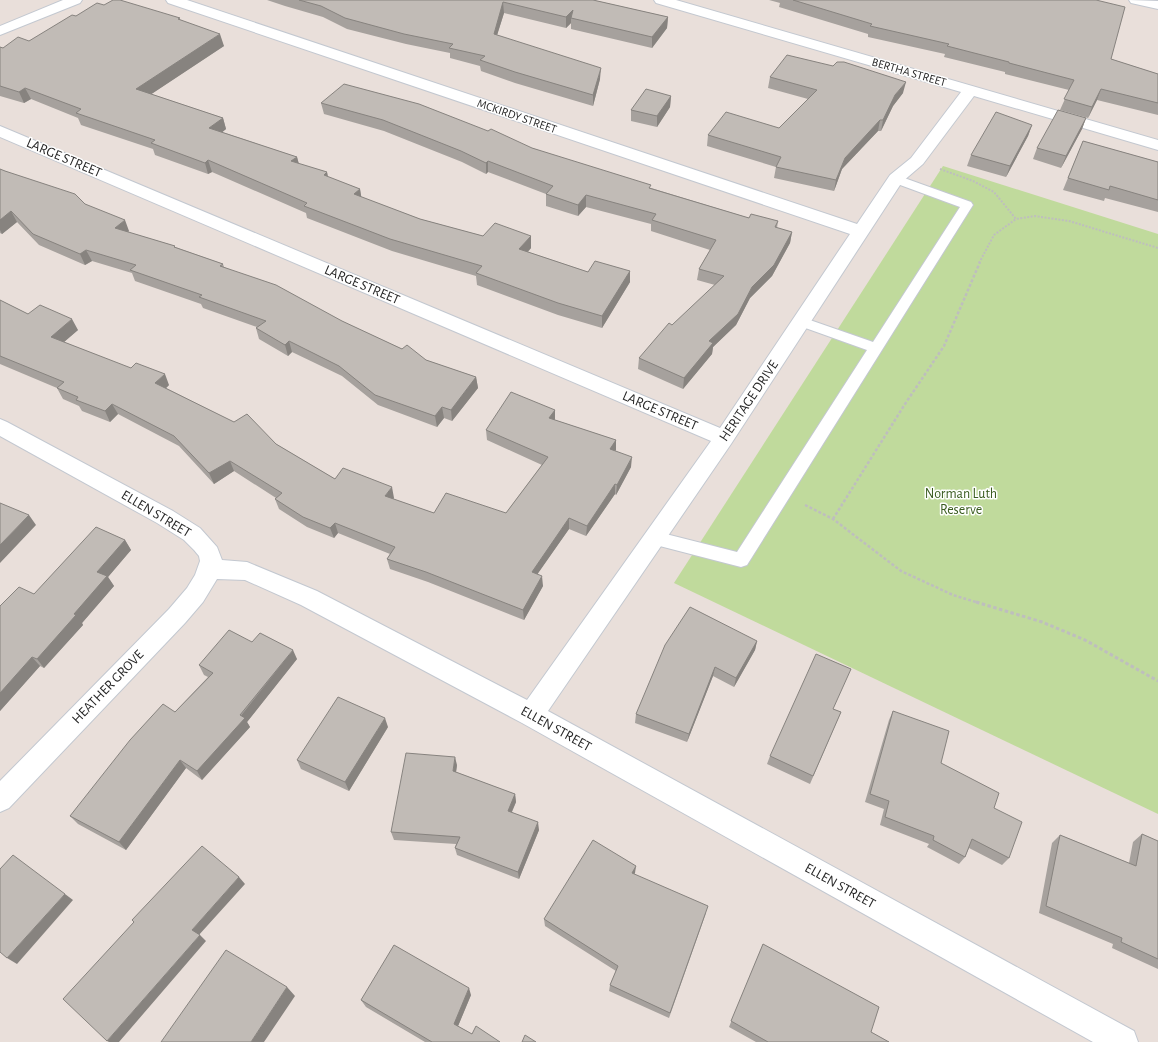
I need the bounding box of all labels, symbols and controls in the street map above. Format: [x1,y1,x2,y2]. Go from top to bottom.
street label: BERTHA STREET [870,56,948,88]
street label: MCKIRDY STREET [476,97,558,135]
street label: LARGE STREET [24,136,104,180]
street label: LARGE STREET [322,263,402,307]
street label: HERITAGE DRIVE [717,358,781,444]
street label: LARGE STREET [620,389,700,433]
park label: Norman Luth Reserve [925,487,997,517]
street label: ELLEN STREET [119,488,193,540]
street label: HEATHER GROVE [70,647,147,726]
street label: ELLEN STREET [518,704,594,754]
street label: ELLEN STREET [802,861,878,911]

